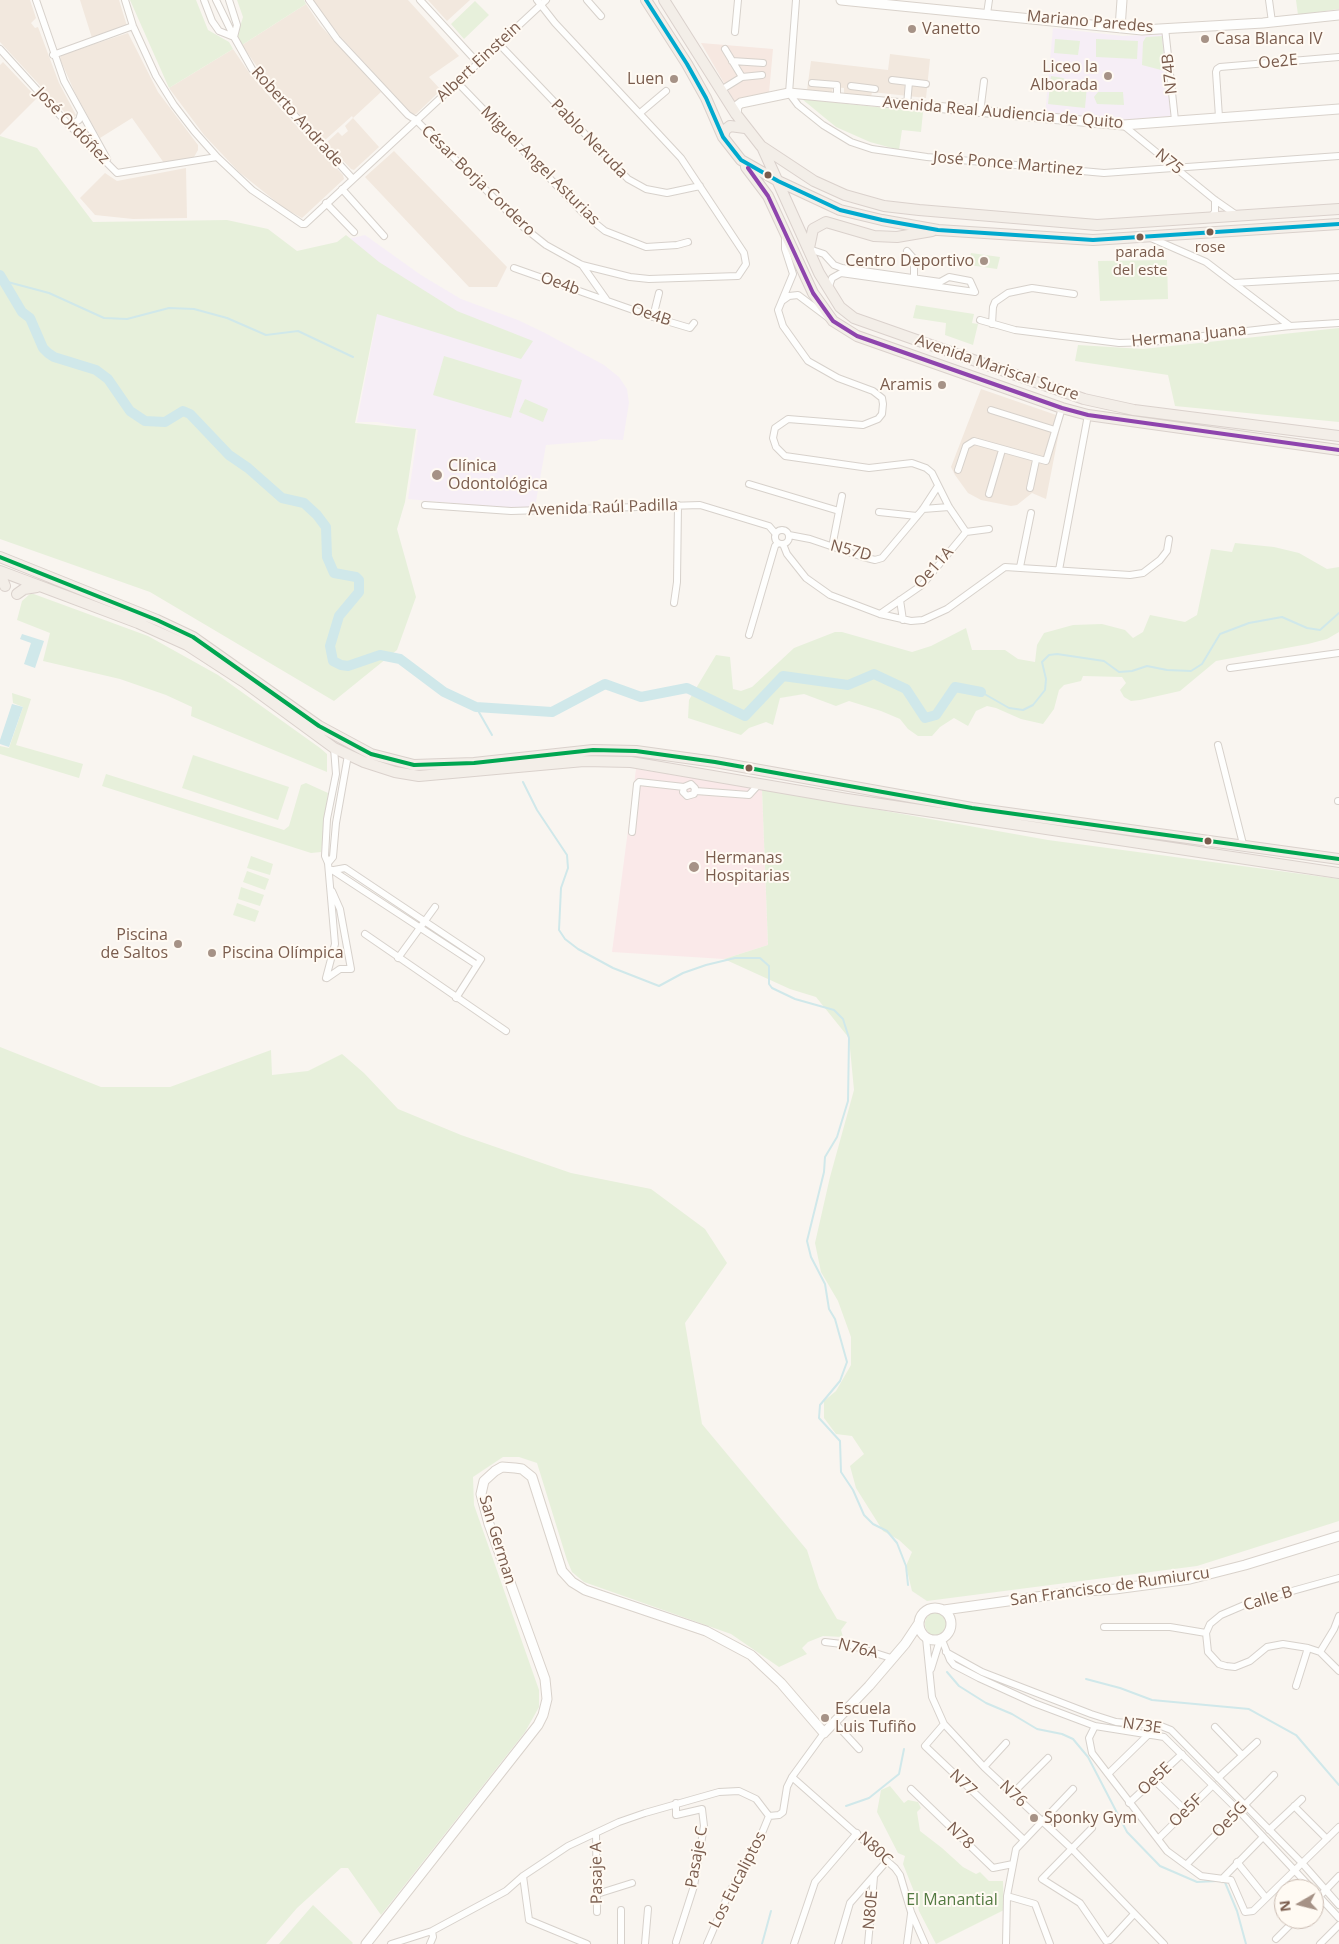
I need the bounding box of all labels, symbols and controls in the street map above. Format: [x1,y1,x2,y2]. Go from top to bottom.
street label: Mariano Paredes [1026,7,1154,37]
street label: Albert Einstein [433,18,525,106]
place label: Vanetto [922,19,980,39]
marker: Vanetto [906,23,918,35]
place label: Casa Blanca IV [1215,29,1322,49]
marker: Casa Blanca IV [1199,33,1211,45]
street label: Oe2E [1258,51,1298,73]
street label: N74B [1158,53,1182,95]
place label: Liceo la Alborada [1030,57,1098,95]
street label: Roberto Andrade [247,63,347,171]
place label: Luen [627,69,664,89]
marker: Liceo la Alborada [1102,70,1114,82]
marker: Luen [668,73,680,85]
street label: José Ordóñez [31,84,113,168]
street label: Avenida Real Audiencia de Quito [882,93,1124,133]
street label: Pablo Neruda [547,96,631,182]
street label: Miguel Angel Asturias [477,103,603,229]
street label: César Borja Cordero [417,122,539,240]
street label: N75 [1151,145,1187,179]
street label: José Ponce Martinez [932,148,1084,180]
unlabelled marker [763,170,773,180]
marker: rose [1205,227,1215,237]
marker: parada del este [1135,232,1145,242]
place label: rose [1195,239,1225,257]
place label: parada del este [1113,244,1167,279]
place label: Centro Deportivo [845,251,974,271]
marker: Centro Deportivo [978,255,990,267]
street label: Oe4b [538,268,582,300]
street label: Oe4B [629,300,673,330]
street label: Hermana Juana [1131,320,1247,352]
street label: Avenida Mariscal Sucre [913,331,1081,405]
place label: Aramis [880,375,932,395]
marker: Aramis [936,379,948,391]
place label: Clínica Odontológica [448,456,548,494]
marker: Clínica Odontológica [430,468,444,482]
street label: Avenida Raúl Padilla [528,496,678,520]
street label: N57D [828,536,874,566]
street label: Oe11A [910,543,958,593]
unlabelled marker [744,763,754,773]
unlabelled marker [1203,836,1213,846]
place label: Hermanas Hospitarias [705,848,790,886]
marker: Hermanas Hospitarias [687,860,701,874]
place label: Piscina de Saltos [100,925,168,963]
marker: Piscina de Saltos [172,938,184,950]
place label: Piscina Olímpica [222,943,344,963]
marker: Piscina Olímpica [206,947,218,959]
street label: San German [474,1493,520,1587]
street label: San Francisco de Rumiurcu [1009,1563,1211,1611]
street label: Calle B [1241,1582,1295,1616]
street label: N76A [836,1635,880,1663]
place label: Escuela Luis Tufiño [835,1699,916,1737]
marker: Escuela Luis Tufiño [819,1712,831,1724]
street label: N73E [1121,1714,1163,1738]
street label: Oe5E [1134,1759,1176,1799]
street label: N77 [945,1766,981,1800]
street label: N76 [995,1777,1031,1811]
street label: Oe5F [1165,1791,1207,1831]
street label: Oe5G [1208,1798,1252,1842]
place label: Sponky Gym [1044,1808,1137,1828]
marker: Sponky Gym [1028,1812,1040,1824]
street label: N78 [942,1819,978,1853]
street label: Pasaje C [682,1825,712,1889]
street label: Los Eucaliptos [705,1828,771,1932]
street label: N80C [854,1828,896,1870]
street label: Pasaje A [587,1842,607,1904]
north arrow [1274,1879,1324,1929]
street label: N80E [860,1890,882,1930]
park label: El Manantial [906,1890,998,1910]
text: N [1274,1899,1295,1913]

